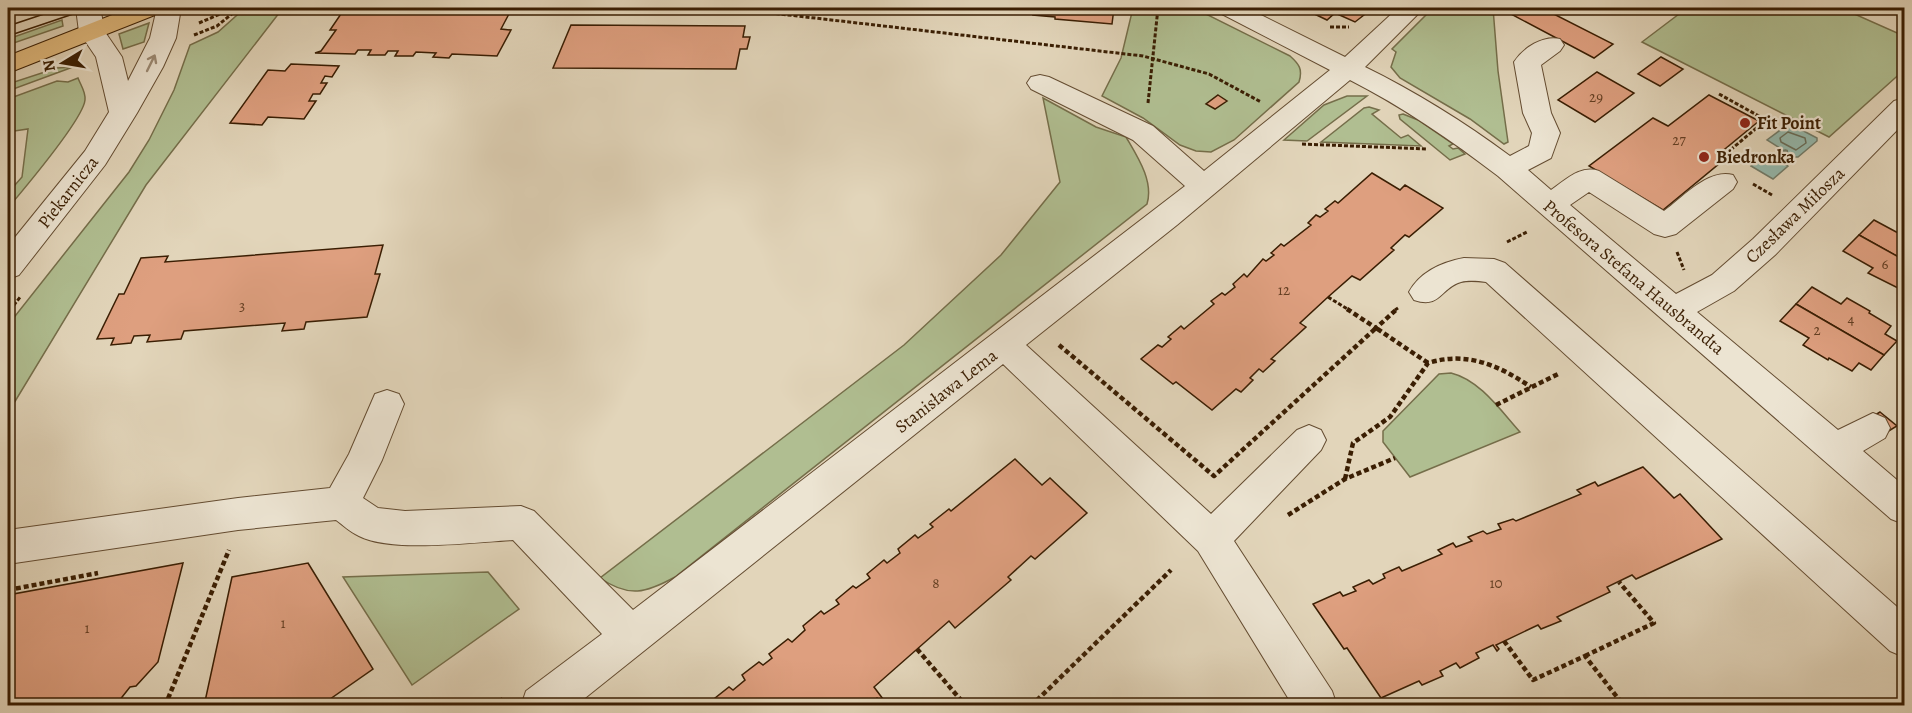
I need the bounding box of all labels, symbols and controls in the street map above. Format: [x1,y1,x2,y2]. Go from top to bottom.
north arrow [33,33,93,93]
one-way arrow [146,54,158,72]
text: N [37,58,61,73]
house number: 29 [1589,87,1603,107]
place label: Fit Point [1757,111,1821,135]
marker: Fit Point [1738,116,1752,130]
house number: 27 [1672,130,1686,150]
place label: Biedronka [1716,145,1795,169]
street label: Piekarnicza [32,150,104,233]
marker: Biedronka [1697,150,1711,164]
street label: Czesława Miłosza [1740,161,1850,269]
street label: Profesora Stefana Hausbrandta [1538,194,1730,361]
house number: 6 [1882,254,1889,274]
house number: 12 [1278,280,1290,300]
house number: 3 [239,296,245,316]
house number: 4 [1848,309,1855,329]
house number: 2 [1813,320,1821,340]
street label: Stanisława Lema [890,343,1003,439]
house number: 8 [932,573,940,593]
house number: 10 [1489,573,1503,593]
house number: 1 [280,613,286,633]
house number: 1 [84,618,90,638]

